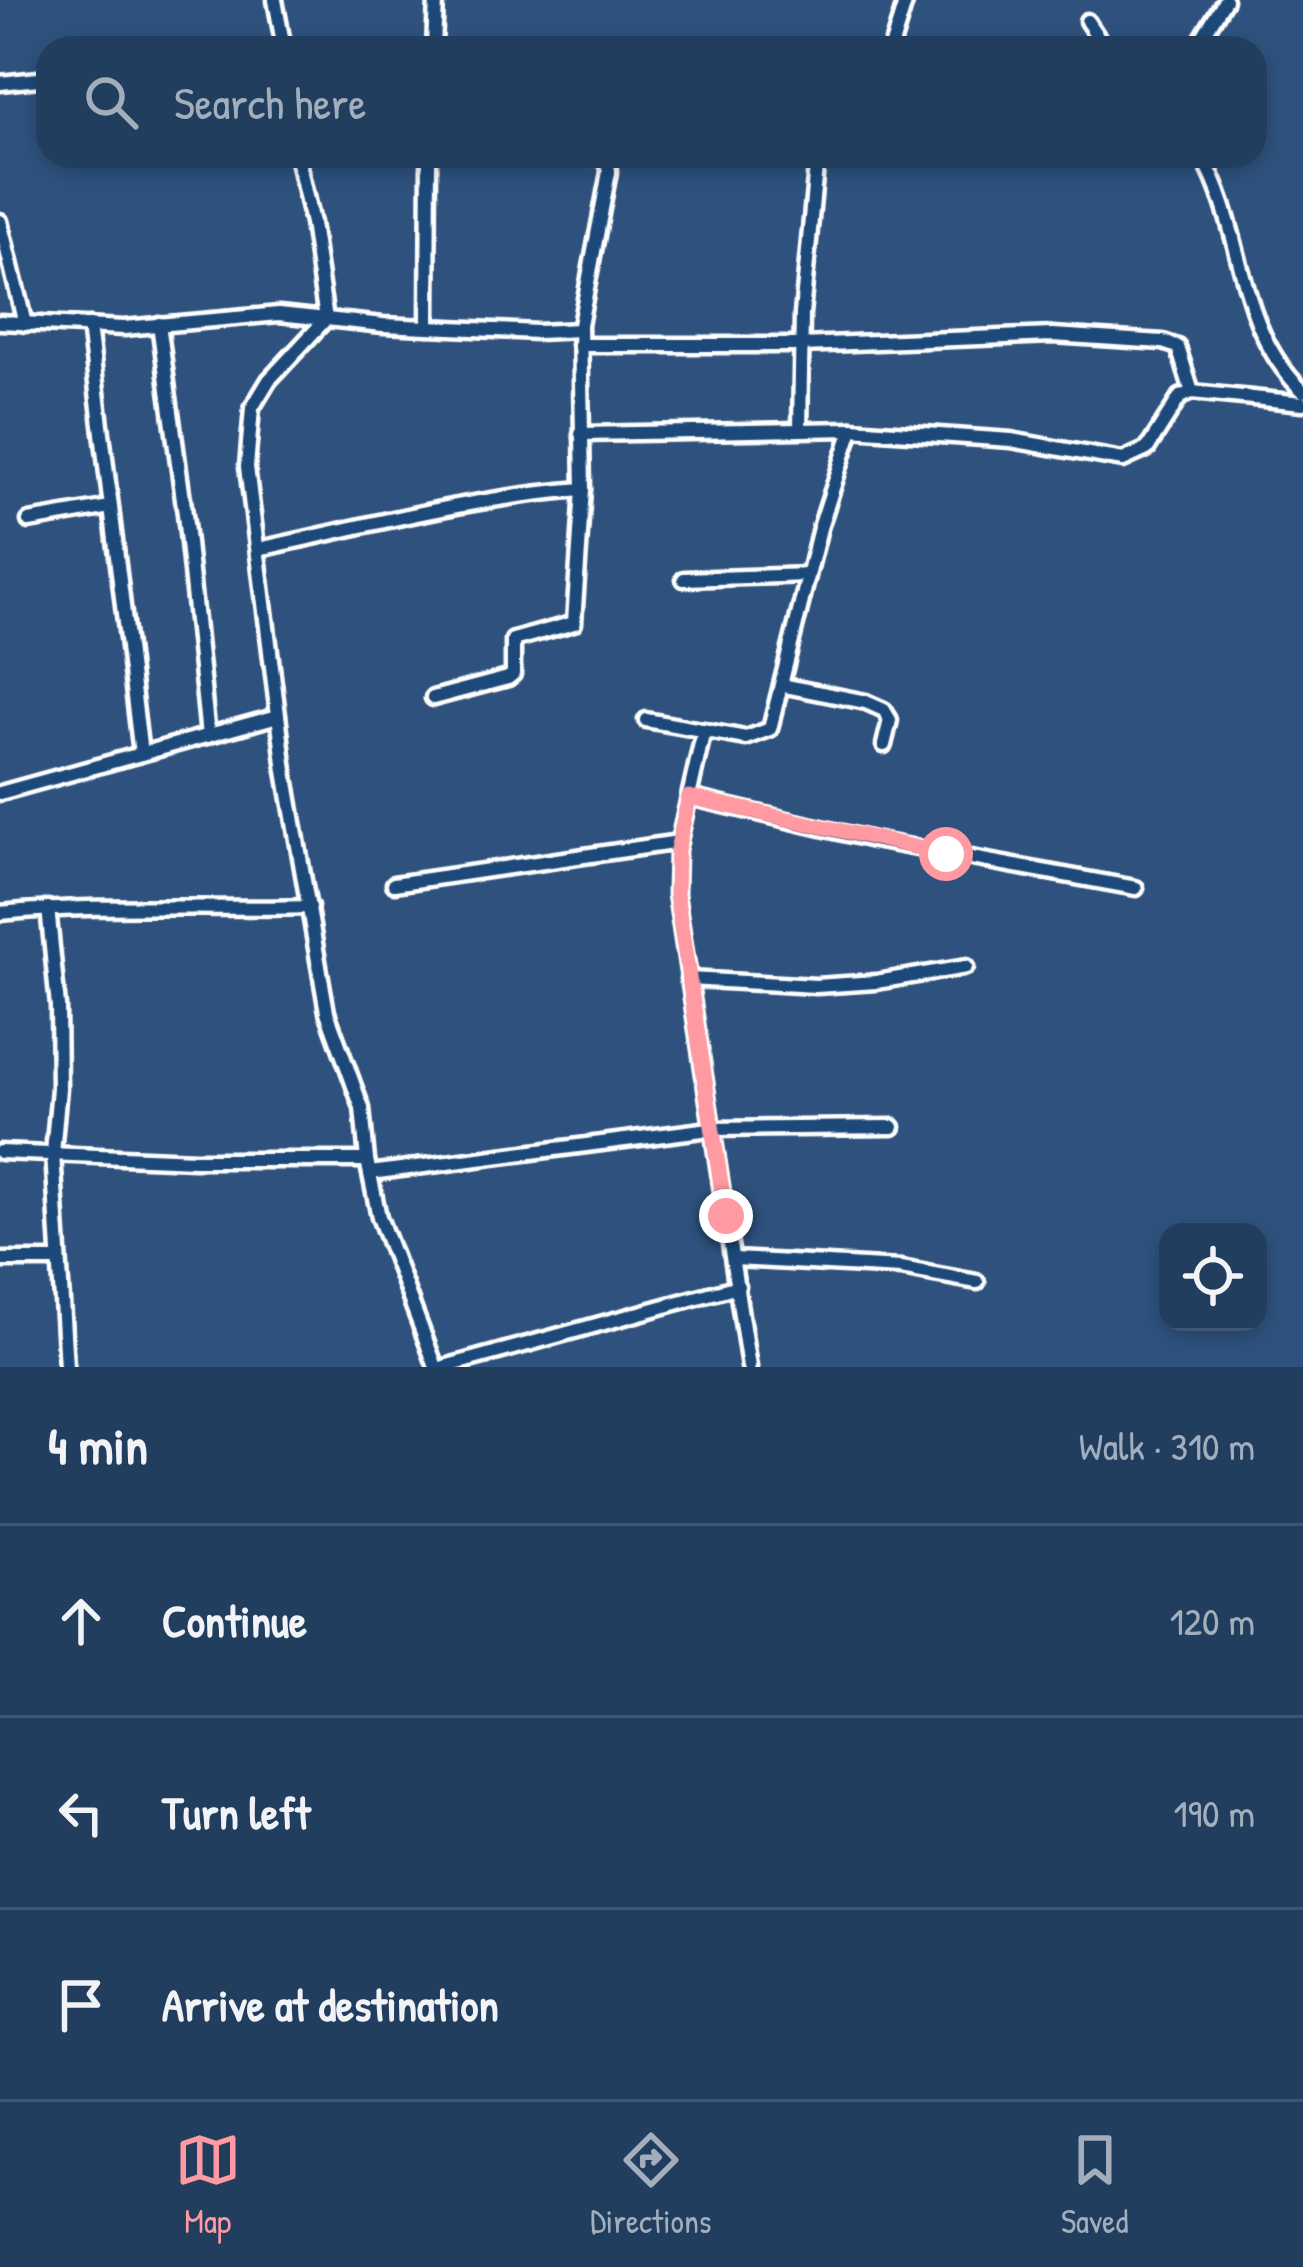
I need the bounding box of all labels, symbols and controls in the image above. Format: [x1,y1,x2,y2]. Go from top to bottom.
search box [36,36,1267,168]
icon: search [78,69,144,135]
text: Search here [174,72,366,133]
route start [919,827,973,881]
route end [699,1189,753,1243]
map controls [1159,1223,1267,1331]
button: locate [1159,1223,1267,1331]
text: 4 min [48,1411,148,1480]
text: Walk · 310 m [1079,1419,1255,1472]
icon: ahead [48,1588,114,1654]
text: Continue [162,1590,307,1651]
text: 120 m [1170,1594,1255,1647]
icon: left [48,1780,114,1846]
text: Turn left [162,1782,311,1843]
text: 190 m [1174,1786,1255,1839]
icon: arrive [48,1972,114,2038]
text: Arrive at destination [162,1974,499,2035]
tab: Map [175,2127,241,2243]
tab: Directions [590,2127,712,2243]
tab: Saved [1061,2127,1128,2243]

